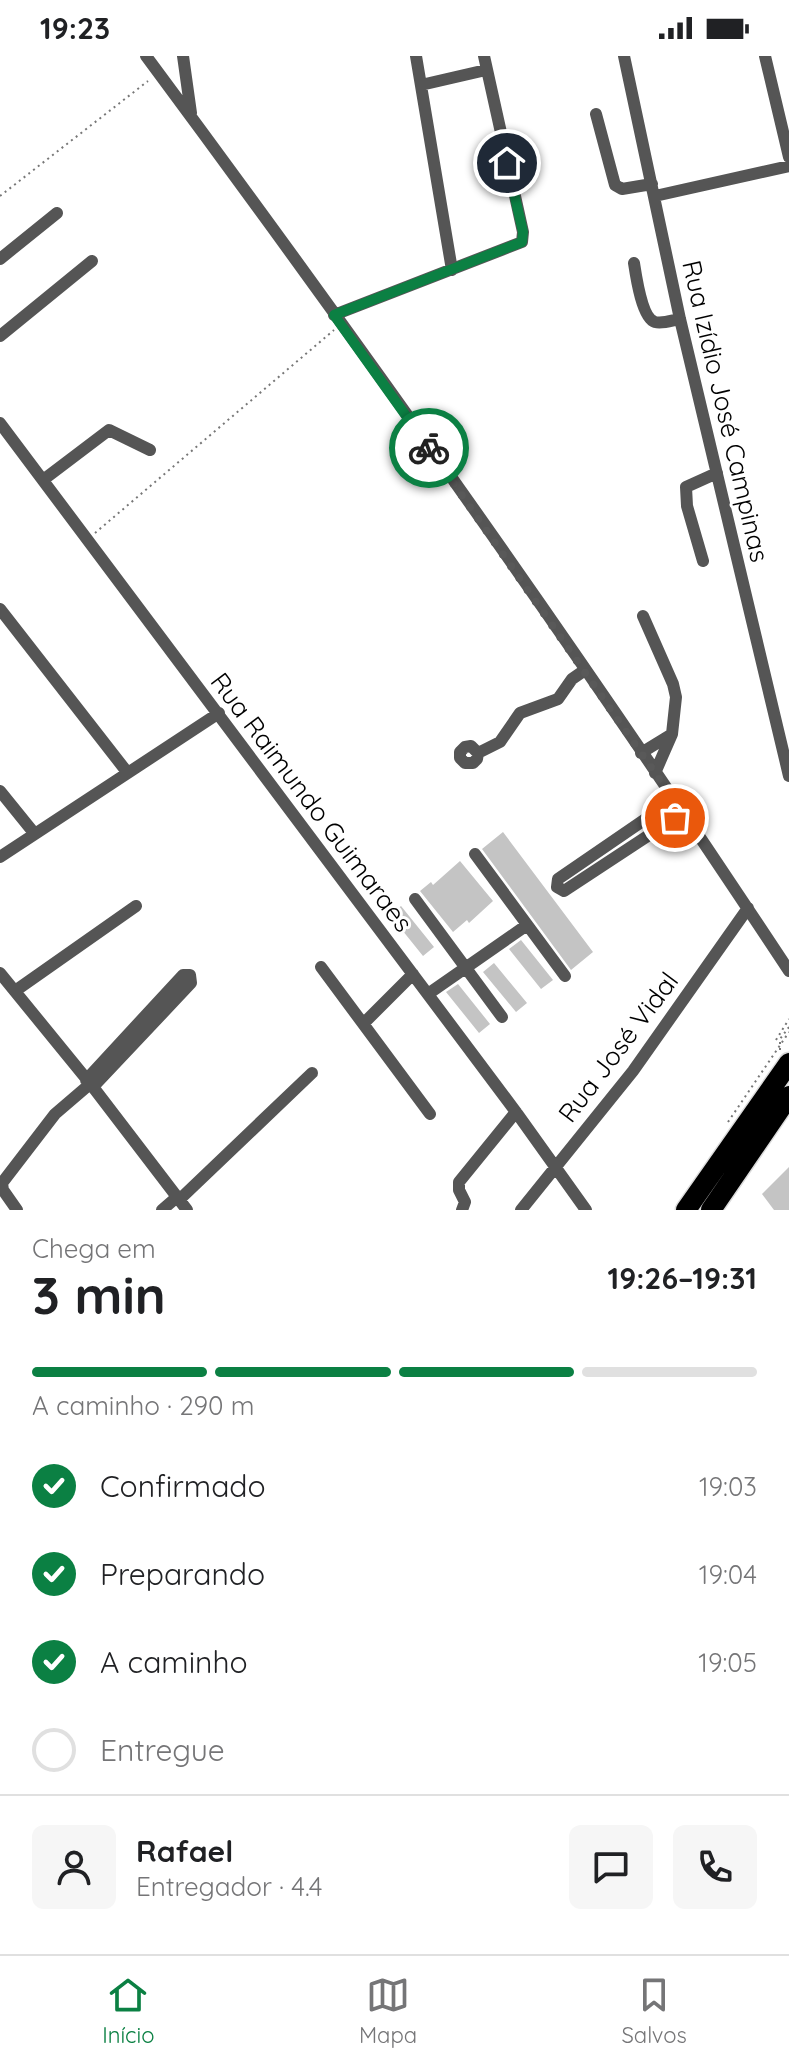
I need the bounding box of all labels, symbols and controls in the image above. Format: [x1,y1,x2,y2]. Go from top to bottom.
text: 19:23 [40,9,110,47]
pin [473,129,541,197]
icon: home [485,141,529,185]
street label: Rua Izídio José Campinas [675,257,777,565]
courier [389,408,469,488]
icon: bike [407,426,451,470]
street label: Rua Raimundo Guimaraes [204,666,420,938]
pin [641,784,709,852]
icon: bag [653,796,697,840]
street label: Rua José Vidal [551,965,685,1129]
text: Chega em [32,1232,156,1265]
text: 19:26–19:31 [607,1259,757,1297]
text: 3 min [32,1262,166,1327]
text: A caminho · 290 m [32,1389,254,1422]
icon: check [32,1464,76,1508]
text: Confirmado [100,1467,266,1505]
text: 19:03 [699,1470,757,1503]
icon: check [32,1552,76,1596]
text: Preparando [100,1555,265,1593]
text: 19:04 [699,1558,757,1591]
icon: check [32,1640,76,1684]
text: A caminho [100,1643,248,1681]
text: 19:05 [698,1646,757,1679]
text: Entregue [100,1731,225,1769]
button: person [32,1825,116,1909]
button: chat [569,1825,653,1909]
button: phone [673,1825,757,1909]
text: Rafael [136,1832,233,1870]
text: Entregador · 4.4 [136,1870,323,1903]
tab: Início [102,1973,155,2049]
tab: Mapa [359,1973,417,2049]
tab: Salvos [621,1973,687,2049]

